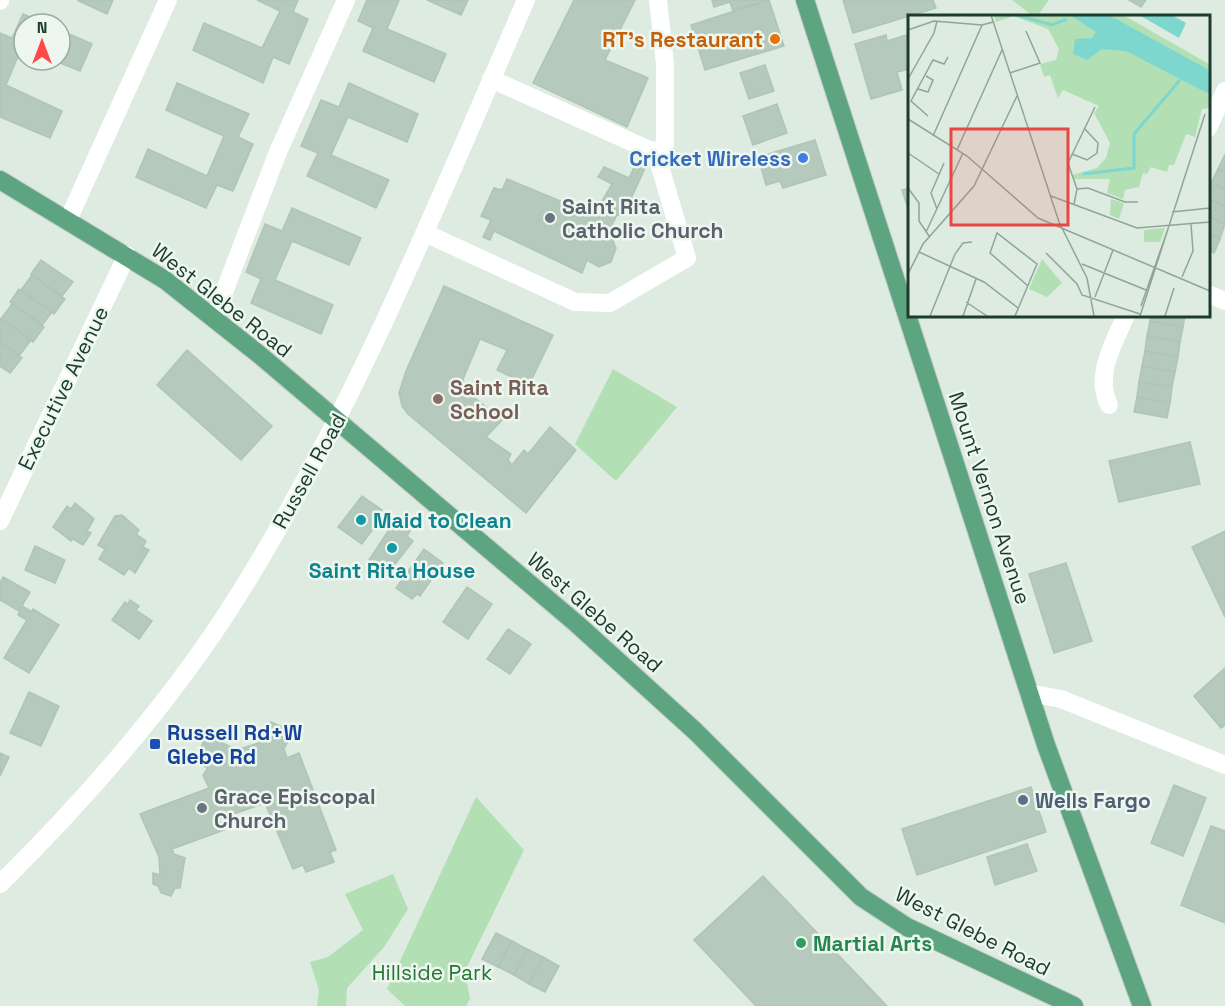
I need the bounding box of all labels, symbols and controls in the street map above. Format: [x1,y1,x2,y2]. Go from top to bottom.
north arrow [12,12,72,72]
inset map [908,15,1210,316]
text: N [37,17,47,38]
place label: RT's Restaurant [602,26,763,53]
marker: RT's Restaurant [768,32,782,46]
place label: Cricket Wireless [629,145,791,172]
marker: Cricket Wireless [796,151,810,165]
place label: Saint Rita Catholic Church [562,193,724,244]
marker: Saint Rita Catholic Church [543,211,557,225]
street label: West Glebe Road [146,237,298,363]
street label: Executive Avenue [12,302,114,474]
place label: Saint Rita School [450,374,549,425]
street label: Mount Vernon Avenue [943,388,1037,608]
marker: Saint Rita School [431,392,445,406]
street label: Russell Road [266,409,352,533]
place label: Maid to Clean [373,507,512,534]
marker: Maid to Clean [354,513,368,527]
marker: Saint Rita House [385,541,399,555]
street label: West Glebe Road [522,546,668,678]
place label: Saint Rita House [309,557,475,584]
place label: Russell Rd+W Glebe Rd [167,719,303,770]
marker: Russell Rd+W Glebe Rd [148,737,162,751]
place label: Grace Episcopal Church [214,783,376,834]
place label: Wells Fargo [1035,787,1151,814]
marker: Wells Fargo [1016,793,1030,807]
marker: Grace Episcopal Church [195,801,209,815]
street label: West Glebe Road [891,880,1055,982]
place label: Martial Arts [813,930,932,957]
marker: Martial Arts [794,936,808,950]
park label: Hillside Park [372,959,492,986]

